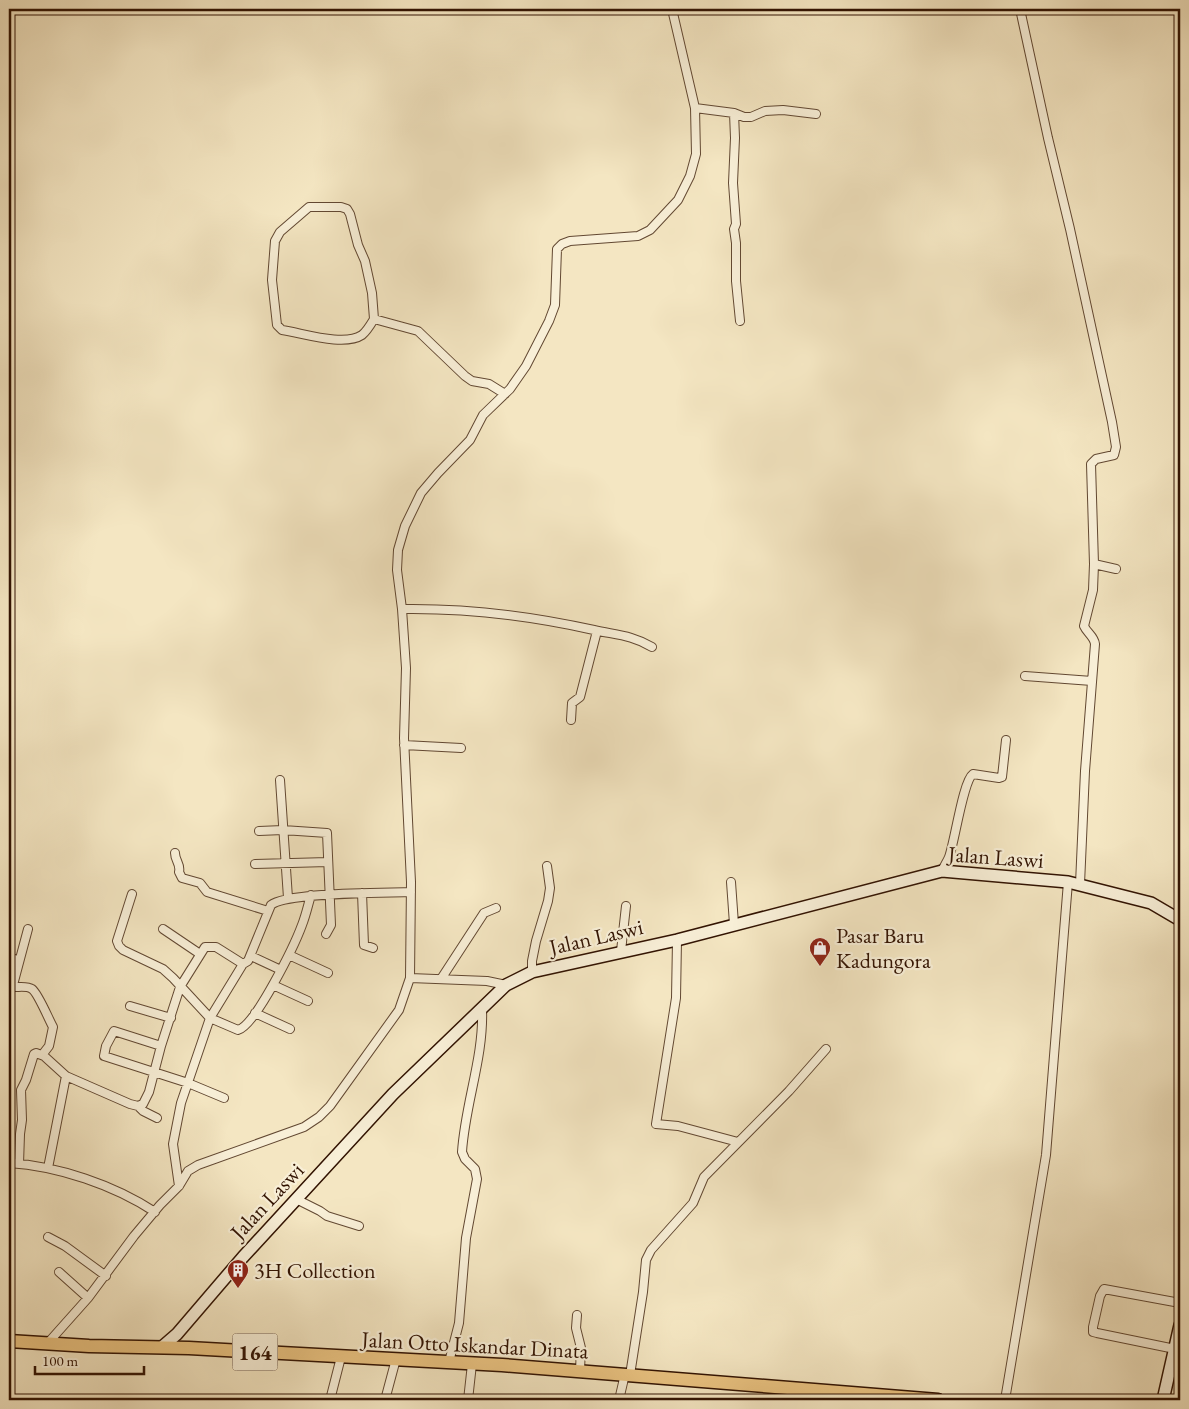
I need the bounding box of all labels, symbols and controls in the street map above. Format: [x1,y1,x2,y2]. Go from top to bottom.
street label: Jalan Laswi [945,839,1045,875]
street label: Jalan Laswi [544,912,646,962]
place label: Pasar Baru Kadungora [836,921,931,975]
shop icon: Pasar Baru Kadungora [808,936,832,967]
street label: Jalan Laswi [222,1156,310,1247]
place label: 3H Collection [254,1256,376,1285]
building icon: 3H Collection [226,1258,250,1289]
street label: Jalan Otto Iskandar Dinata [359,1324,589,1365]
road number: 164 [232,1334,278,1370]
scale bar [35,1344,144,1376]
text: 100 m [42,1351,79,1370]

